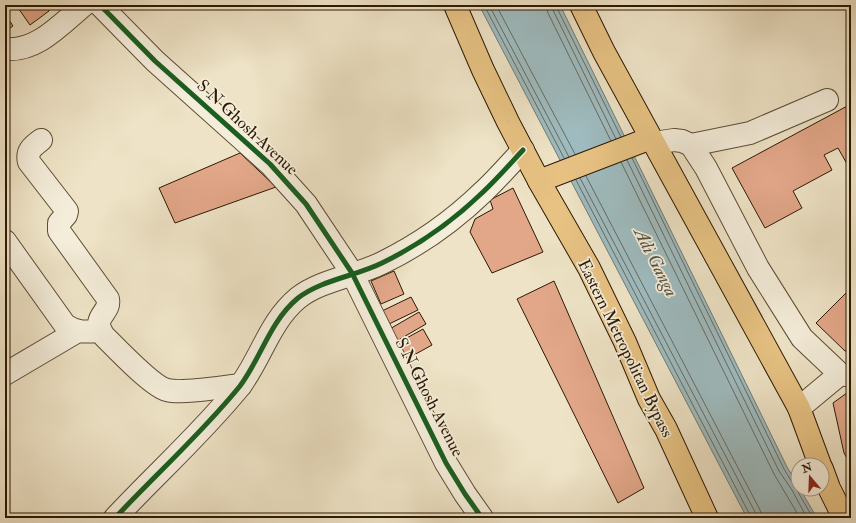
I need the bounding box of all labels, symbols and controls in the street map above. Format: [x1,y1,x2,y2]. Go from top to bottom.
street label: S N Ghosh Avenue [193,75,303,180]
water label: Adi Ganga [627,222,683,301]
street label: Eastern Metropolitan Bypass [572,256,678,441]
street label: S N Ghosh Avenue [391,334,469,460]
north arrow [790,457,830,497]
text: N [799,460,815,476]

